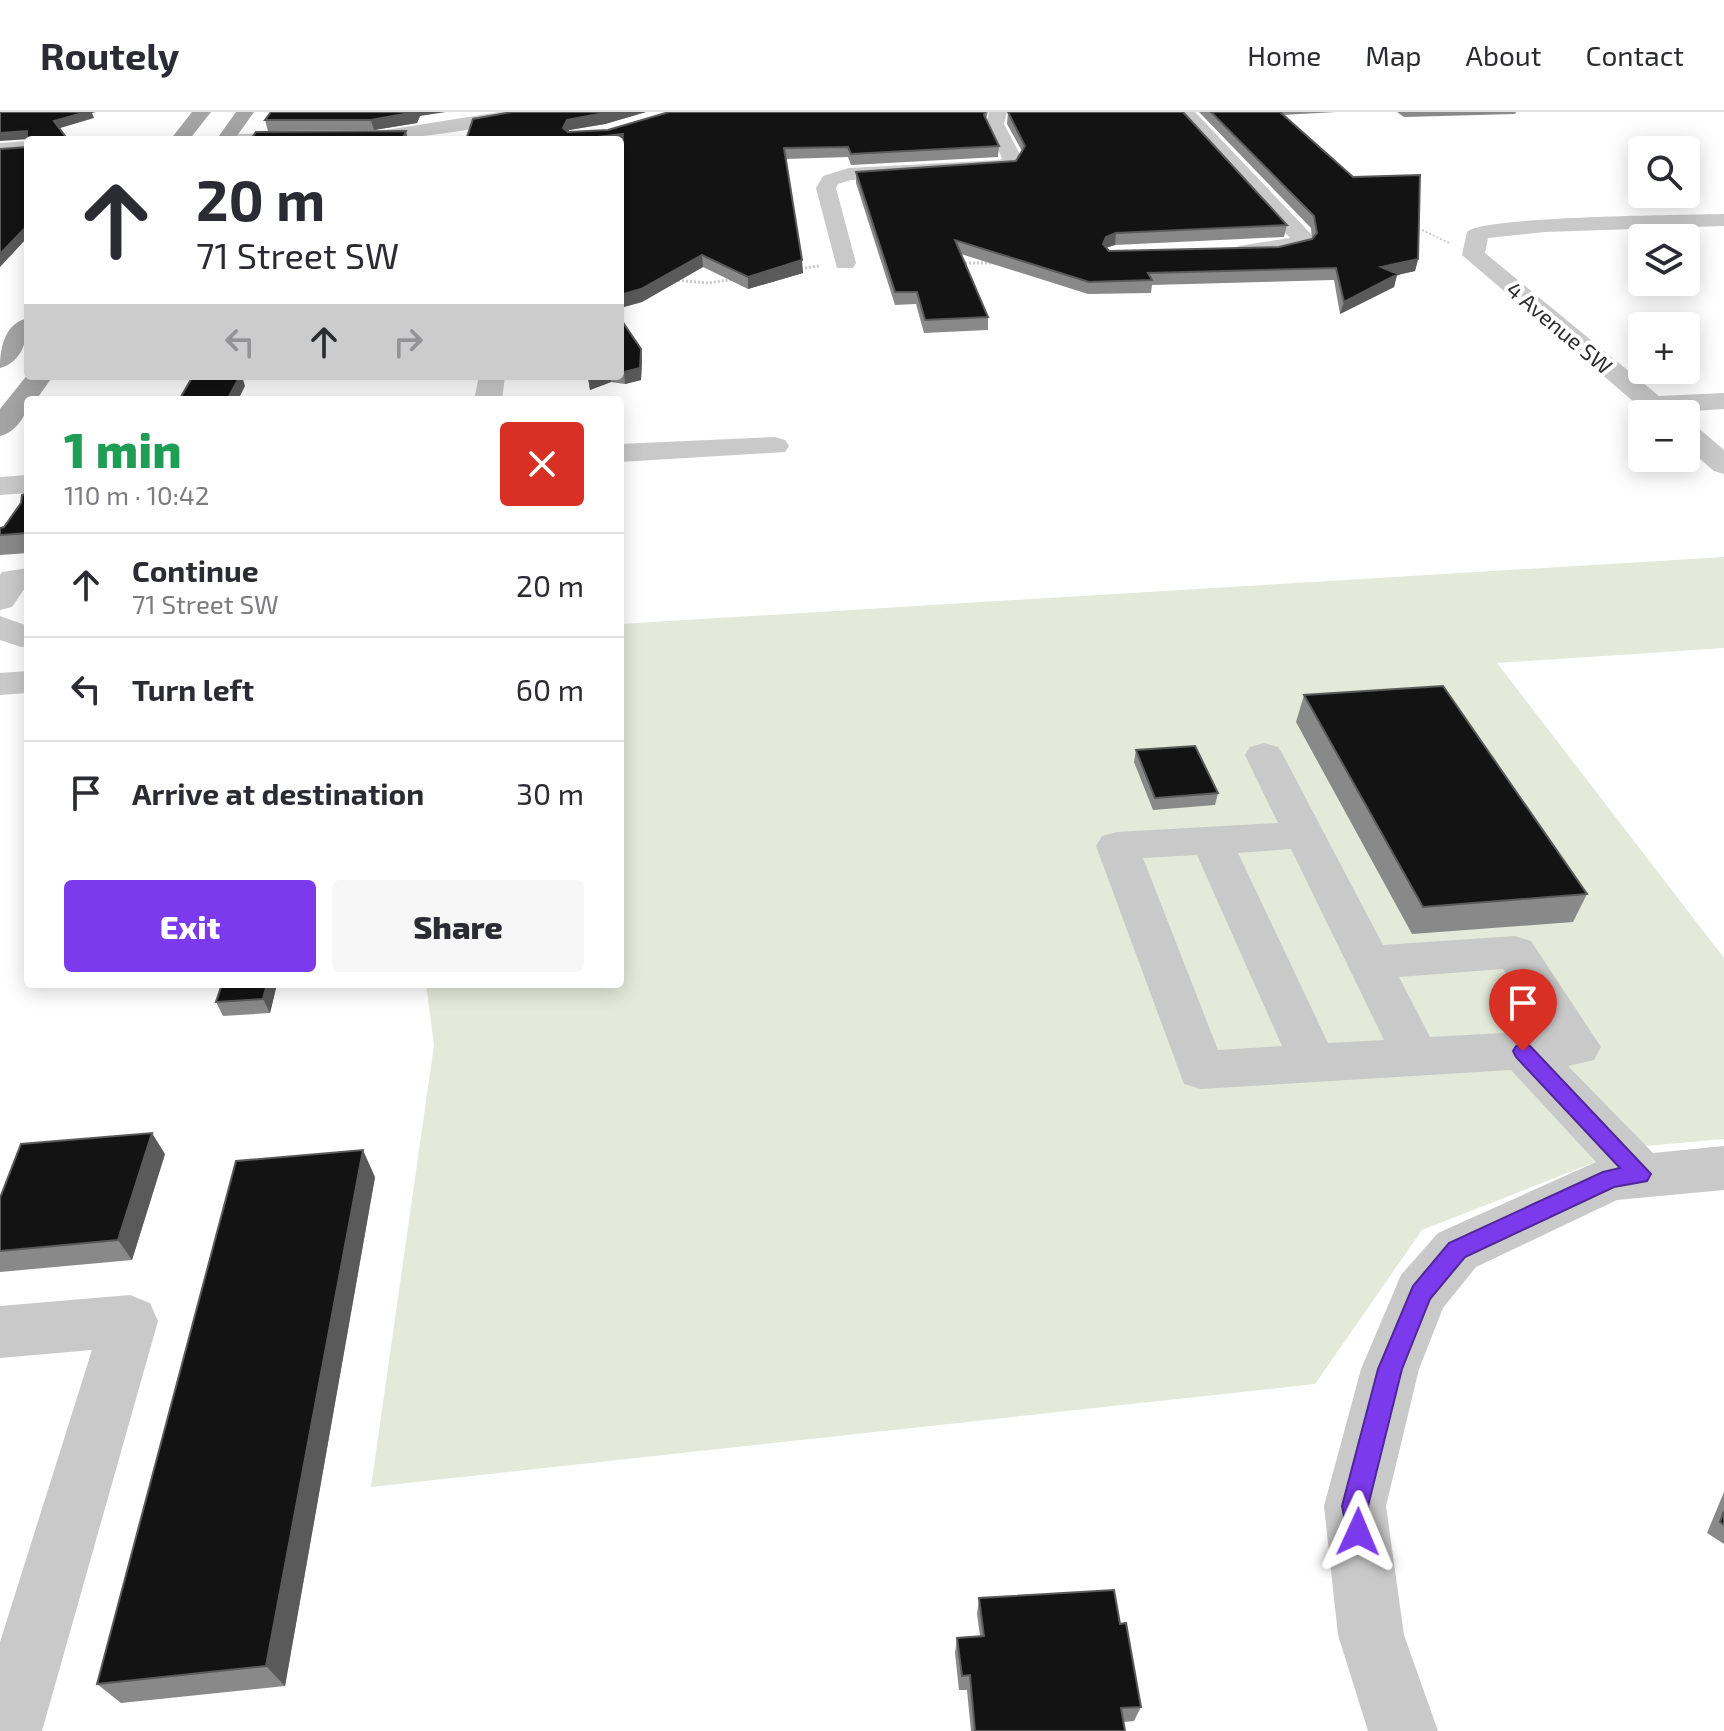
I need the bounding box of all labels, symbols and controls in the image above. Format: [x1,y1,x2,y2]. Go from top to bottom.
text: Routely [40,32,179,78]
text: Home [1247,38,1321,72]
text: Map [1365,38,1422,72]
text: About [1466,38,1541,72]
text: Contact [1585,38,1684,72]
map controls [1628,136,1700,472]
button: search [1628,136,1700,208]
text: 20 m [196,165,325,232]
icon: ahead [64,168,168,272]
button: layers [1628,224,1700,296]
text: 71 Street SW [196,233,399,276]
street label: 4 Avenue SW [1502,275,1618,379]
button: + [1628,312,1700,384]
icon: left [218,320,262,364]
icon: ahead [302,320,346,364]
icon: right [386,320,430,364]
button: − [1628,400,1700,472]
text: 1 min [64,420,182,478]
button: close [500,422,584,506]
text: 110 m · 10:42 [64,479,209,510]
text: Continue [132,552,259,588]
icon: ahead [64,563,108,607]
text: 20 m [516,567,584,603]
text: 71 Street SW [132,588,279,619]
icon: left [64,667,108,711]
text: Turn left [132,671,254,707]
text: 60 m [516,671,584,707]
icon: arrive [64,771,108,815]
text: Arrive at destination [132,775,424,811]
text: 30 m [516,775,584,811]
button: Exit [64,880,316,972]
button: Share [332,880,584,972]
pin [1489,969,1557,1051]
icon: arrive [1501,981,1545,1025]
position arrow [1316,1490,1400,1574]

